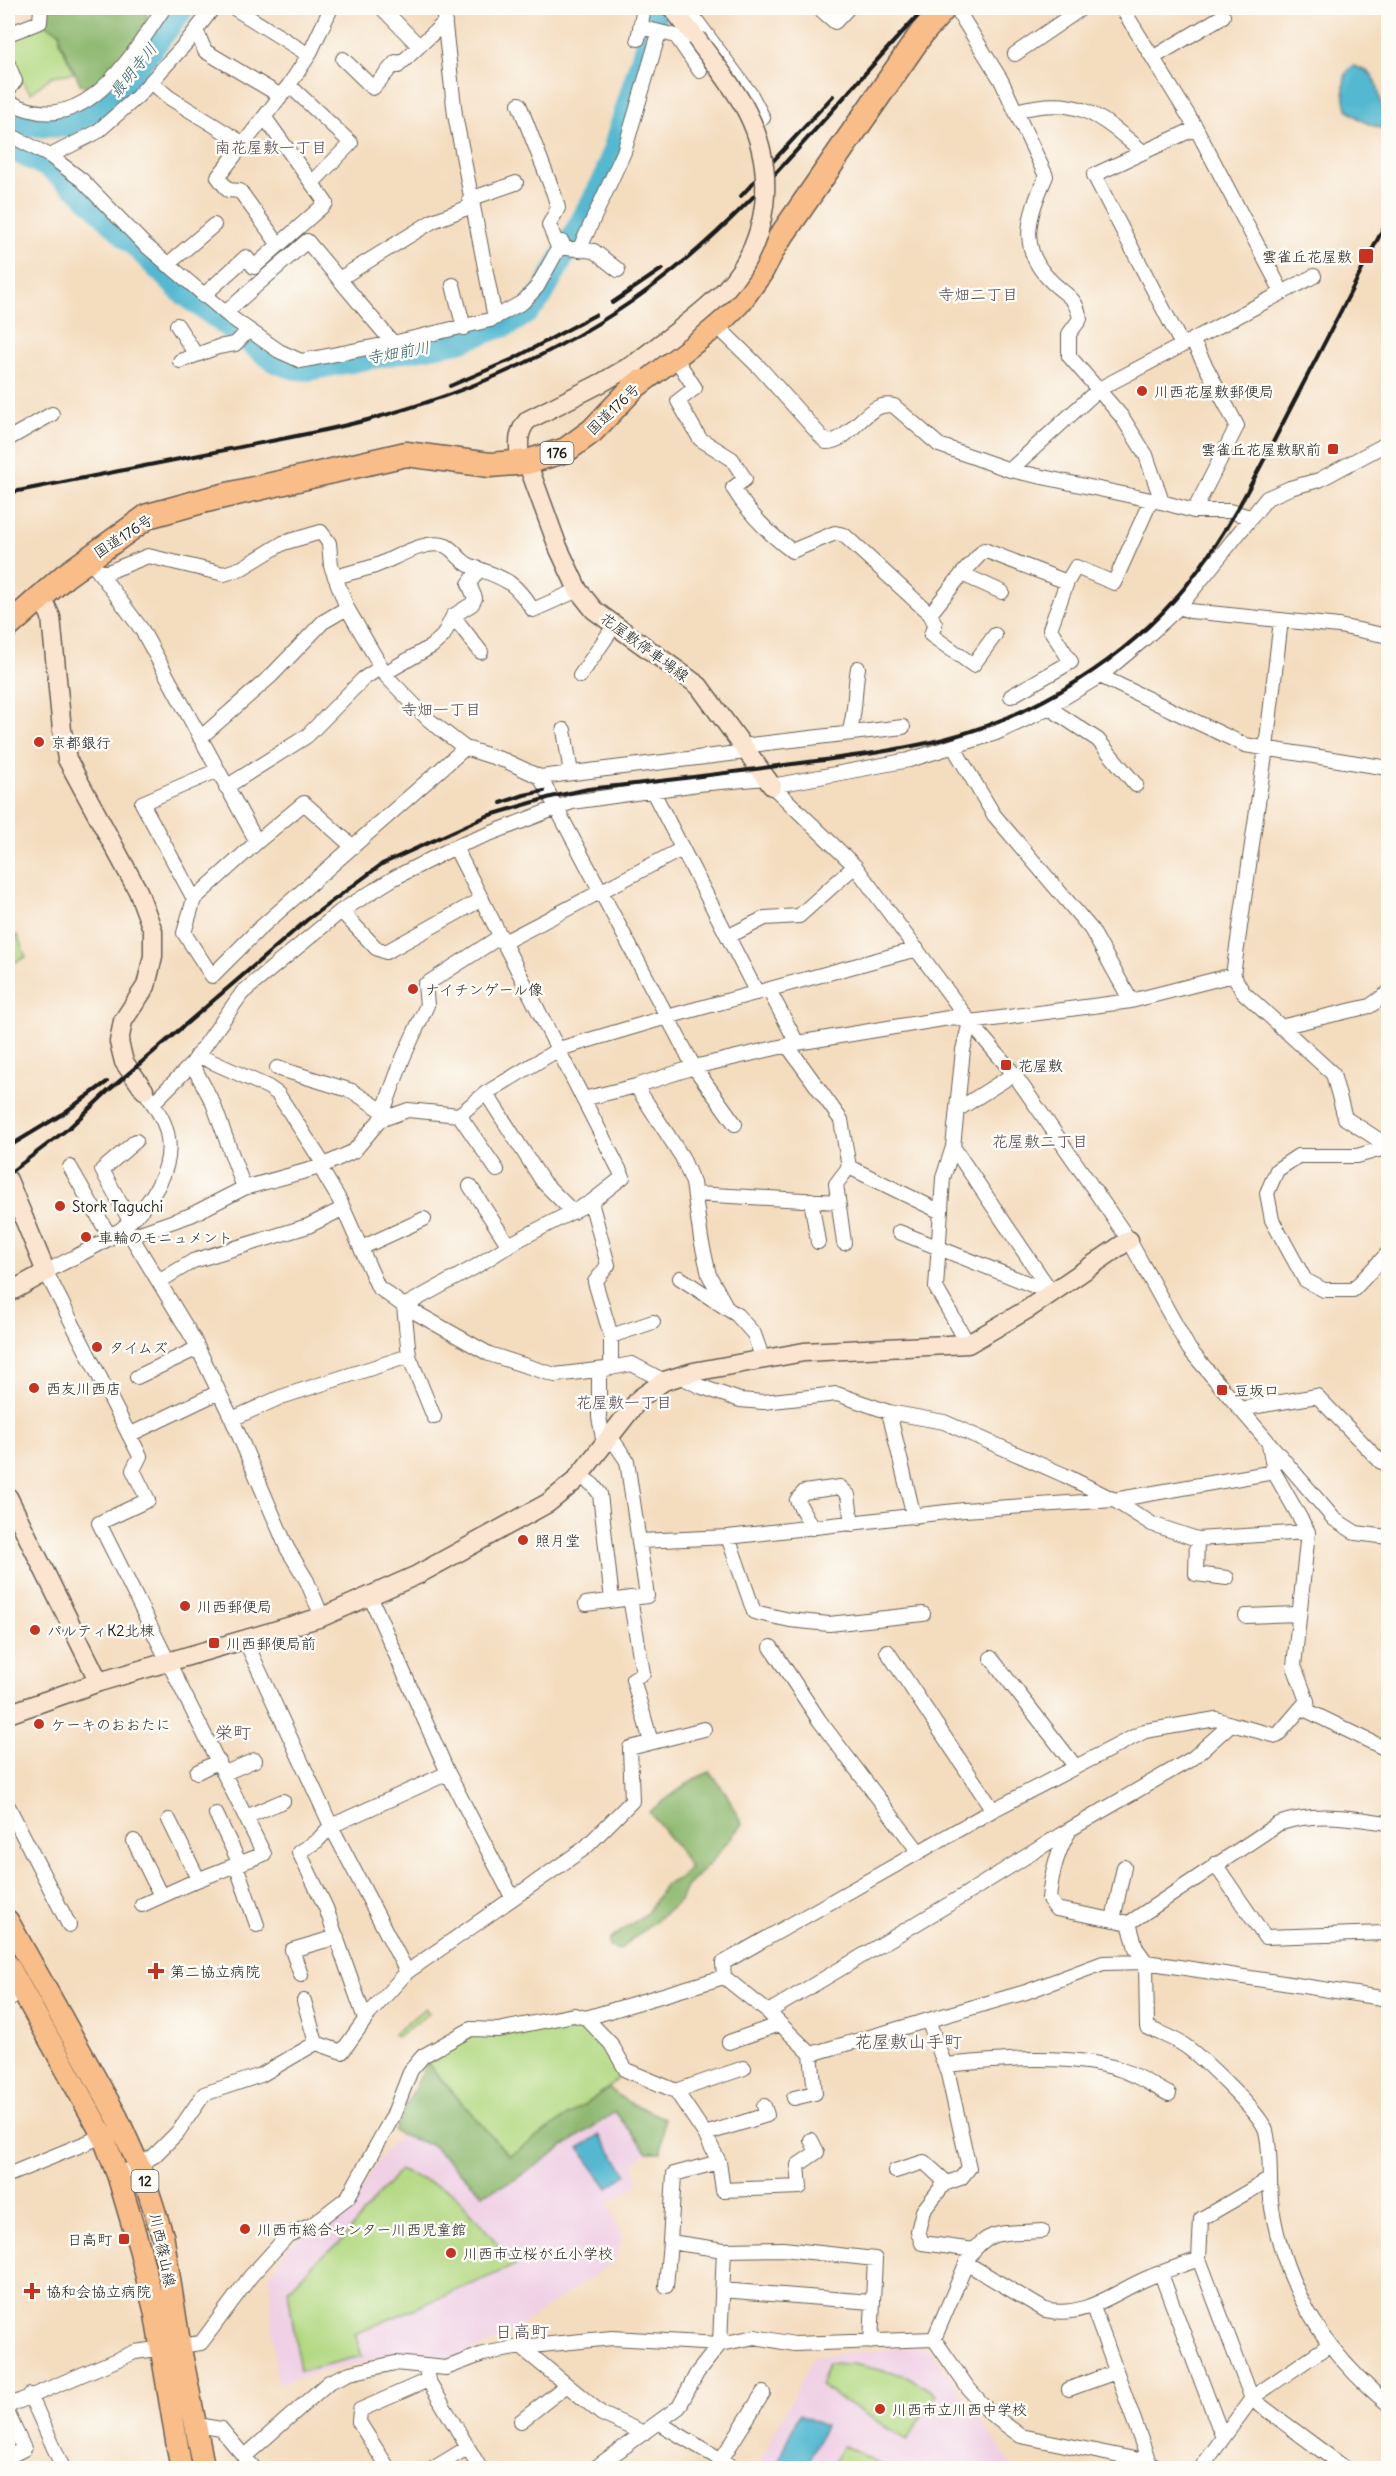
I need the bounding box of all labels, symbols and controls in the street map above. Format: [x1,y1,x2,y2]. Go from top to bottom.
water label: 最明寺川 [105,39,161,101]
district label: 南花屋敷一丁目 [215,137,327,157]
place label: 雲雀丘花屋敷 [1262,247,1352,266]
marker: 雲雀丘花屋敷 [1357,247,1375,265]
district label: 寺畑二丁目 [938,284,1018,304]
water label: 寺畑前川 [365,337,431,367]
street label: 国道176号 [582,379,644,439]
place label: 川西花屋敷郵便局 [1154,382,1274,401]
marker: 川西花屋敷郵便局 [1135,384,1149,398]
place label: 雲雀丘花屋敷駅前 [1201,440,1321,459]
road number: 176 [540,442,574,464]
marker: 雲雀丘花屋敷駅前 [1326,442,1340,456]
street label: 国道176号 [90,510,156,562]
street label: 花屋敷停車場線 [597,608,693,686]
district label: 寺畑一丁目 [401,699,481,719]
place label: 京都銀行 [51,733,111,752]
marker: 京都銀行 [32,735,46,749]
place label: ナイチンゲール像 [425,980,543,999]
marker: ナイチンゲール像 [406,982,420,996]
place label: 花屋敷 [1018,1056,1063,1075]
marker: 花屋敷 [999,1058,1013,1072]
district label: 花屋敷二丁目 [992,1131,1088,1151]
place label: Stork Taguchi [72,1197,163,1216]
marker: Stork Taguchi [53,1199,67,1213]
place label: 車輪のモニュメント [98,1228,233,1247]
marker: 車輪のモニュメント [79,1230,93,1244]
place label: タイムズ [109,1338,168,1357]
marker: タイムズ [90,1340,104,1354]
place label: 西友川西店 [46,1379,121,1398]
marker: 西友川西店 [27,1381,41,1395]
place label: 豆坂口 [1234,1381,1279,1400]
marker: 豆坂口 [1215,1383,1229,1397]
district label: 花屋敷一丁目 [576,1392,672,1412]
place label: 照月堂 [535,1531,580,1550]
marker: 照月堂 [516,1533,530,1547]
place label: 川西郵便局 [197,1597,272,1616]
marker: 川西郵便局 [178,1599,192,1613]
place label: パルティK2北棟 [47,1621,155,1640]
marker: パルティK2北棟 [28,1623,42,1637]
place label: 川西郵便局前 [226,1634,316,1653]
marker: 川西郵便局前 [207,1636,221,1650]
place label: ケーキのおおたに [51,1715,171,1734]
marker: ケーキのおおたに [32,1717,46,1731]
district label: 栄町 [215,1721,251,1744]
marker: 第二協立病院 [147,1962,165,1980]
place label: 第二協立病院 [170,1962,260,1981]
district label: 花屋敷山手町 [854,2030,962,2053]
road number: 12 [132,2170,158,2192]
street label: 川西篠山線 [146,2211,180,2289]
place label: 川西市総合センター川西児童館 [257,2220,466,2239]
marker: 川西市総合センター川西児童館 [238,2222,252,2236]
place label: 日高町 [67,2230,113,2249]
marker: 日高町 [117,2232,131,2246]
place label: 川西市立桜が丘小学校 [463,2244,613,2263]
marker: 川西市立桜が丘小学校 [444,2246,458,2260]
marker: 協和会協立病院 [23,2282,41,2300]
place label: 協和会協立病院 [46,2282,151,2301]
district label: 日高町 [495,2320,549,2343]
place label: 川西市立川西中学校 [892,2400,1027,2419]
marker: 川西市立川西中学校 [873,2402,887,2416]

